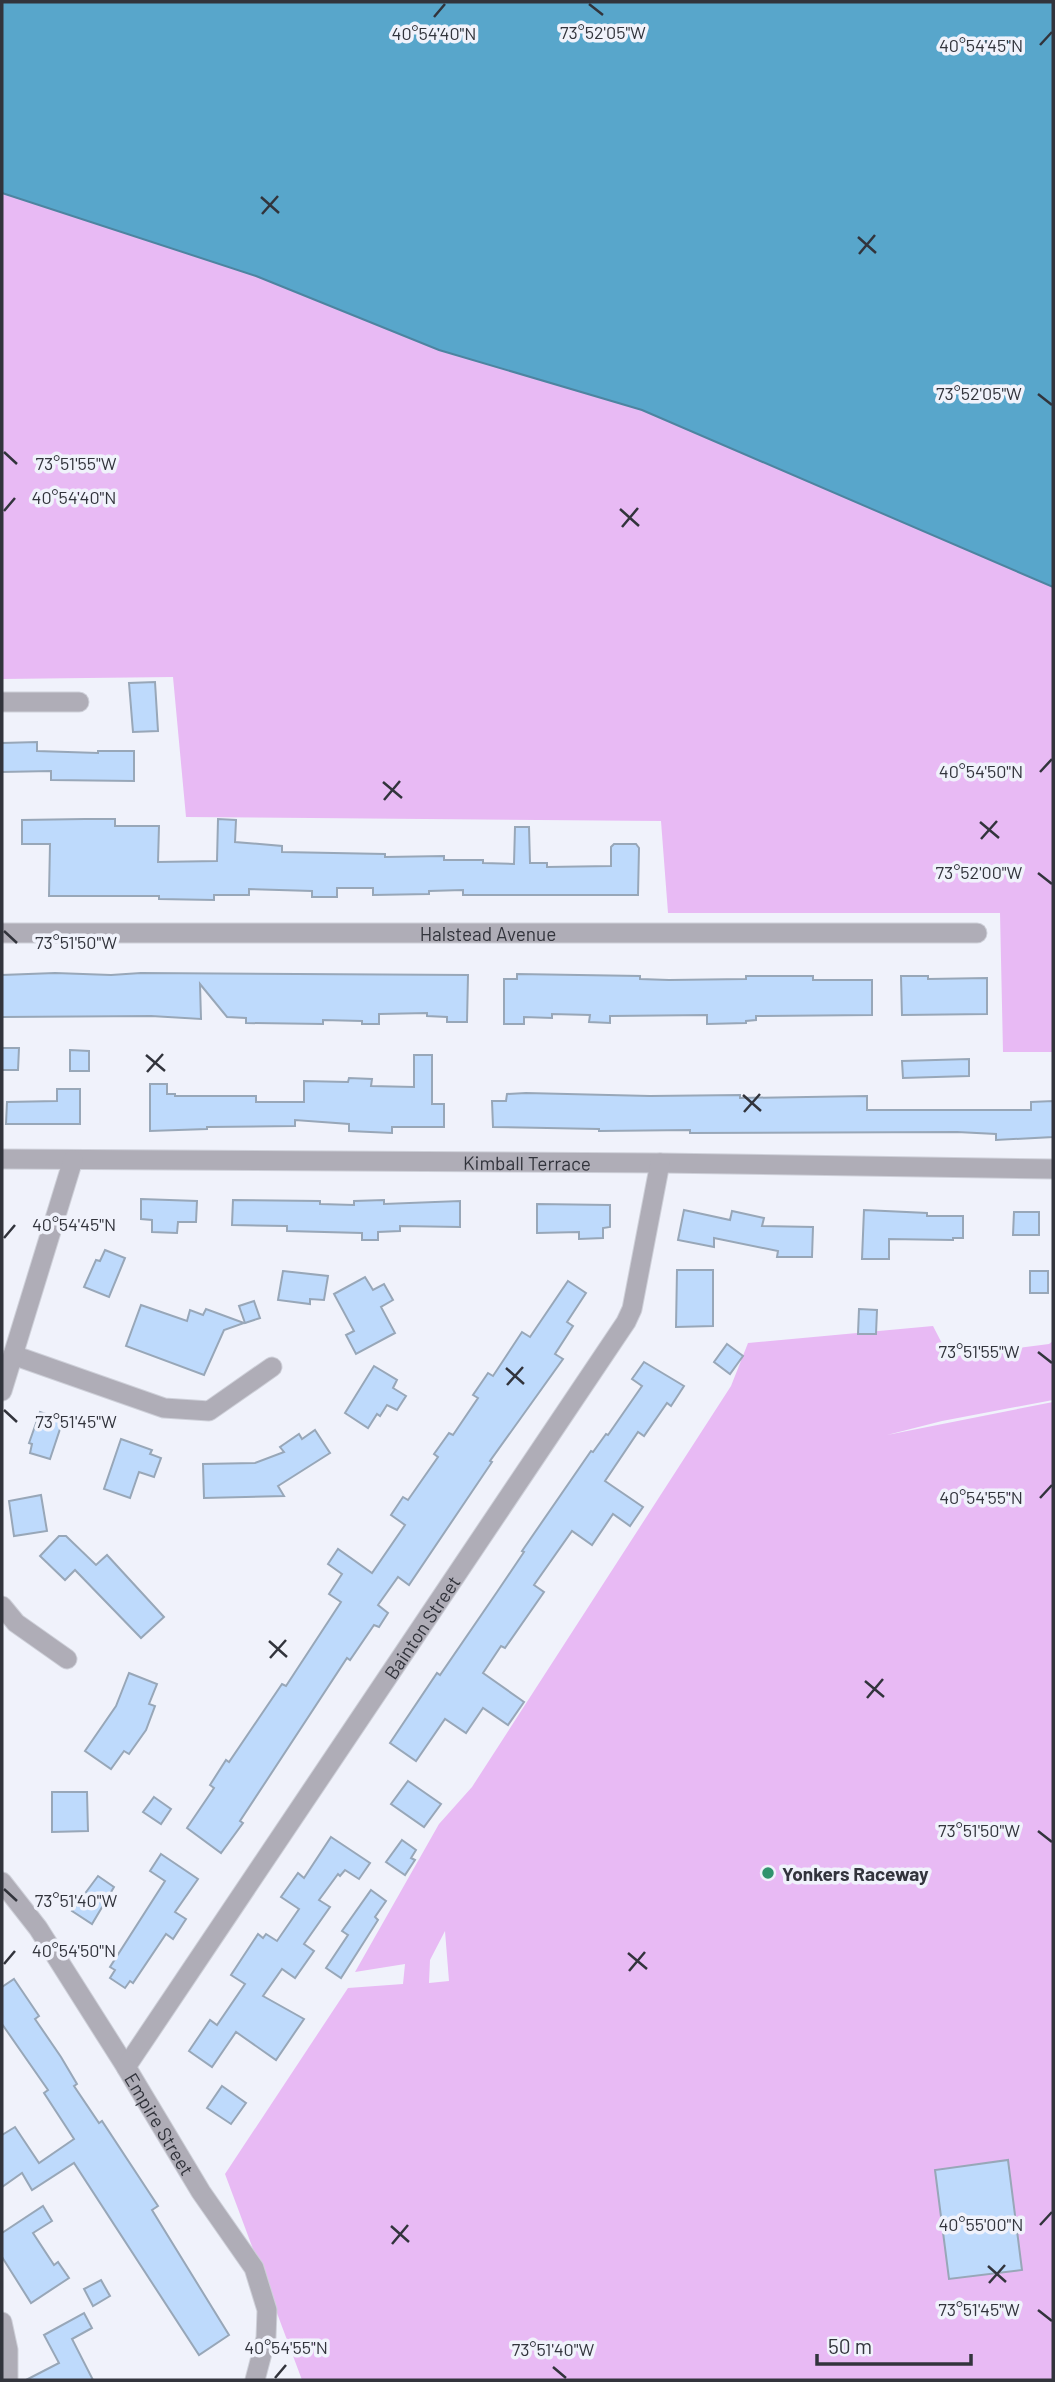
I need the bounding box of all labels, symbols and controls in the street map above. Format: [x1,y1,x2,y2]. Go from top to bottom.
text: 73°52'05"W [560,21,646,43]
text: 40°54'40"N [391,22,477,44]
text: 40°54'45"N [939,34,1023,56]
text: 73°52'05"W [936,382,1022,404]
text: 73°51'55"W [35,452,117,474]
text: 40°54'40"N [31,486,117,508]
text: 40°54'50"N [939,760,1023,782]
text: 73°52'00"W [936,861,1023,883]
street label: Halstead Avenue [420,922,556,945]
text: 73°51'50"W [35,931,117,953]
street label: Kimball Terrace [463,1150,591,1174]
text: 40°54'45"N [32,1213,116,1235]
text: 73°51'55"W [938,1340,1020,1362]
text: 73°51'45"W [35,1410,117,1432]
text: 40°54'55"N [939,1486,1023,1508]
street label: Bainton Street [378,1571,464,1683]
text: 73°51'50"W [938,1819,1020,1841]
place label: Yonkers Raceway [782,1862,929,1885]
marker: Yonkers Raceway [760,1865,776,1881]
text: 73°51'40"W [35,1889,117,1911]
text: 40°54'50"N [32,1939,116,1961]
street label: Empire Street [120,2068,200,2179]
text: 40°55'00"N [938,2213,1024,2235]
text: 73°51'45"W [938,2298,1020,2320]
scale bar [817,2322,971,2366]
text: 50 m [828,2333,872,2358]
text: 40°54'55"N [244,2336,328,2358]
text: 73°51'40"W [512,2338,594,2360]

